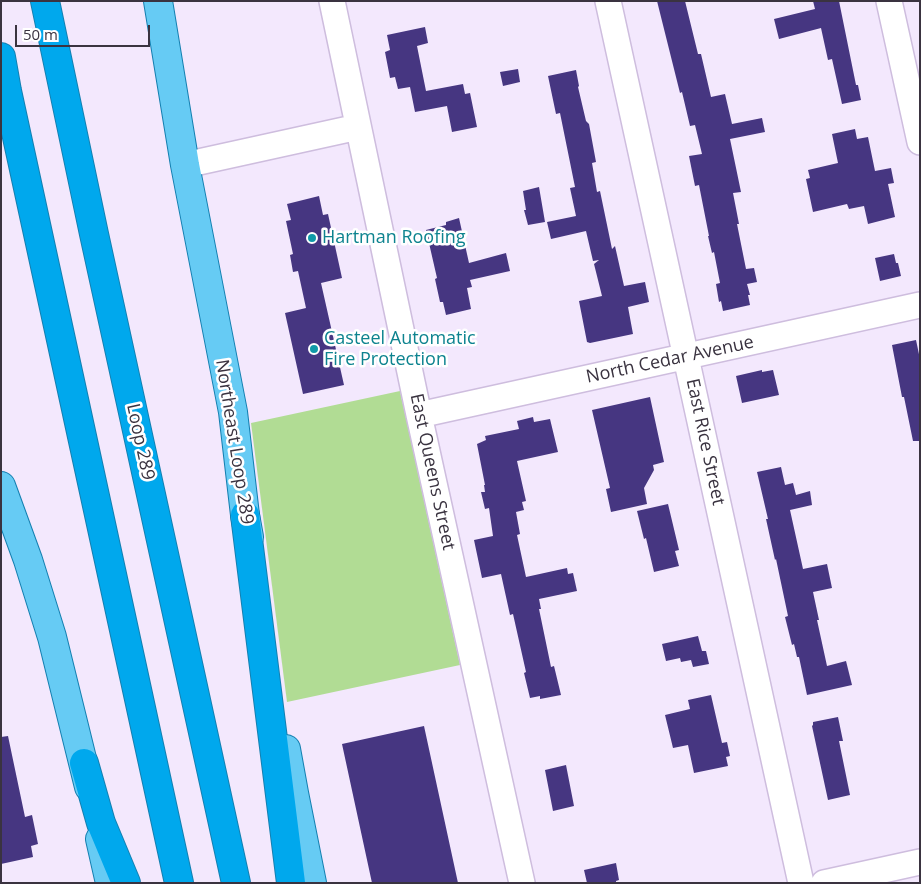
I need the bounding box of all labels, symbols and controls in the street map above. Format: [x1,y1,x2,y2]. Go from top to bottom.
scale bar [18,15,152,47]
text: 50 m [23,24,58,44]
place label: Hartman Roofing [322,227,466,249]
marker: Hartman Roofing [306,232,318,244]
place label: Casteel Automatic Fire Protection [324,328,476,370]
street label: North Cedar Avenue [584,332,756,388]
marker: Casteel Automatic Fire Protection [308,343,320,355]
street label: Northeast Loop 289 [210,358,258,526]
street label: East Rice Street [681,377,729,507]
street label: East Queens Street [405,392,459,552]
street label: Loop 289 [121,402,159,482]

